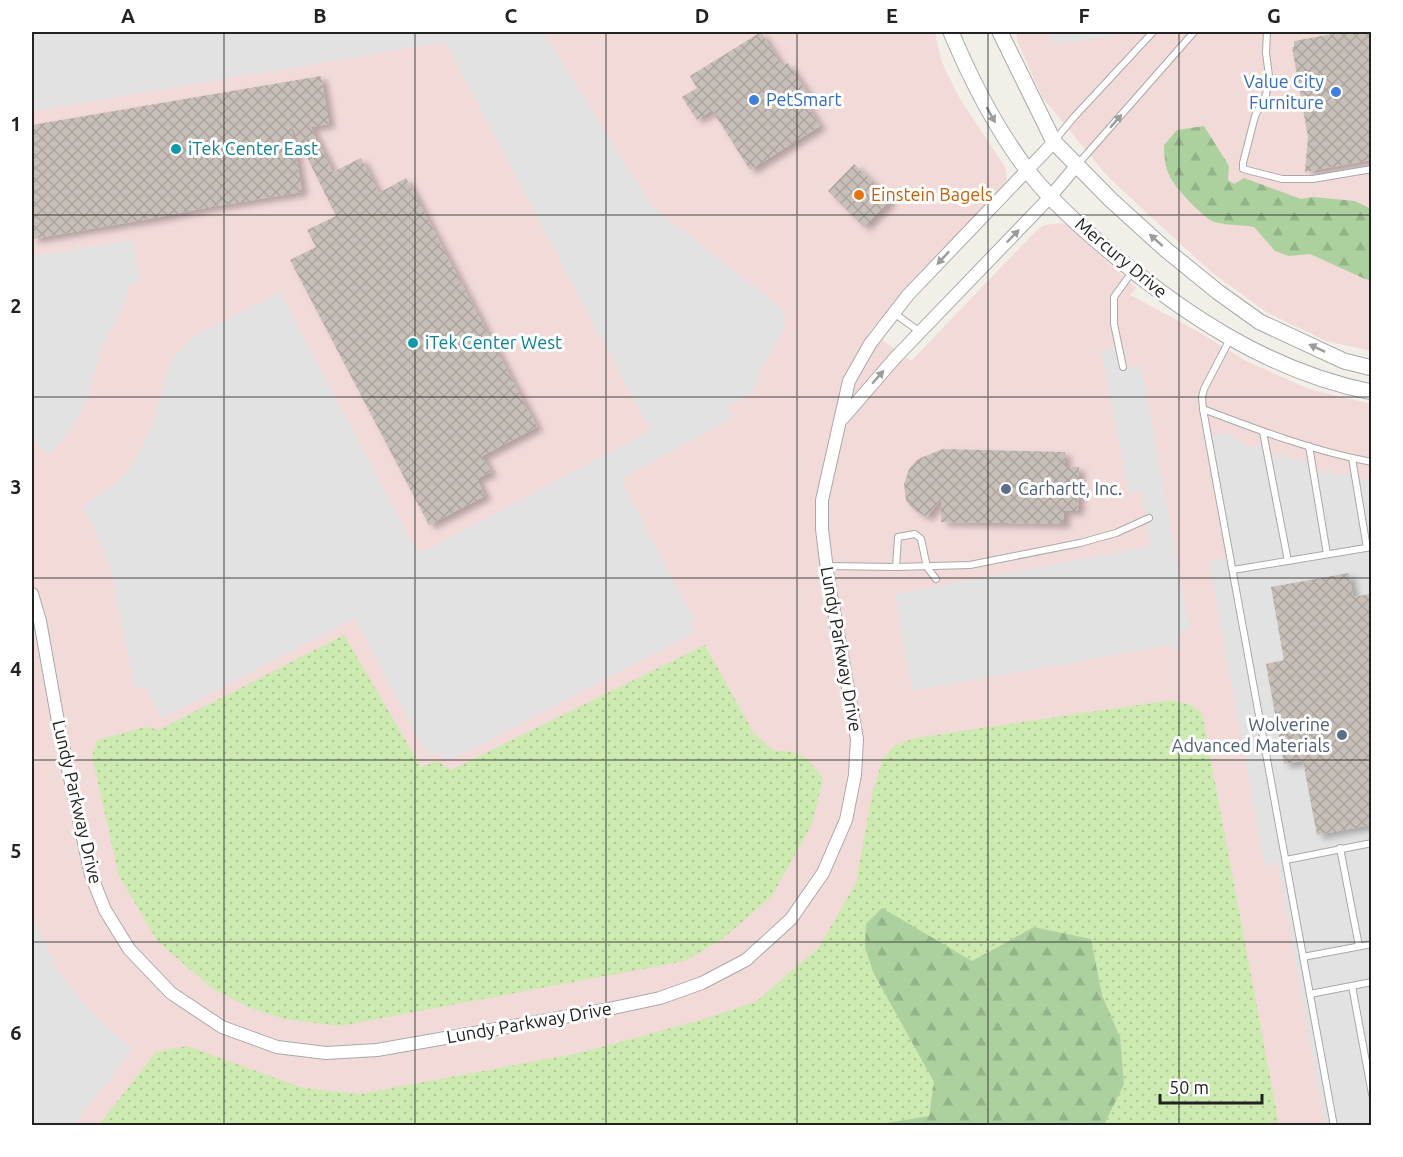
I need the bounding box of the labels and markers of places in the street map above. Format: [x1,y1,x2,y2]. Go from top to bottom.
place label: Value City Furniture [1243,71,1324,112]
marker: Value City Furniture [1329,85,1343,99]
place label: PetSmart [766,89,842,109]
marker: PetSmart [747,93,761,107]
place label: iTek Center East [188,138,318,158]
marker: iTek Center East [169,142,183,156]
place label: Einstein Bagels [871,184,993,204]
marker: Einstein Bagels [852,188,866,202]
place label: iTek Center West [425,332,562,352]
marker: iTek Center West [406,336,420,350]
place label: Carhartt, Inc. [1018,478,1122,498]
marker: Carhartt, Inc. [999,482,1013,496]
place label: Wolverine Advanced Materials [1172,714,1330,755]
marker: Wolverine Advanced Materials [1335,728,1349,742]

